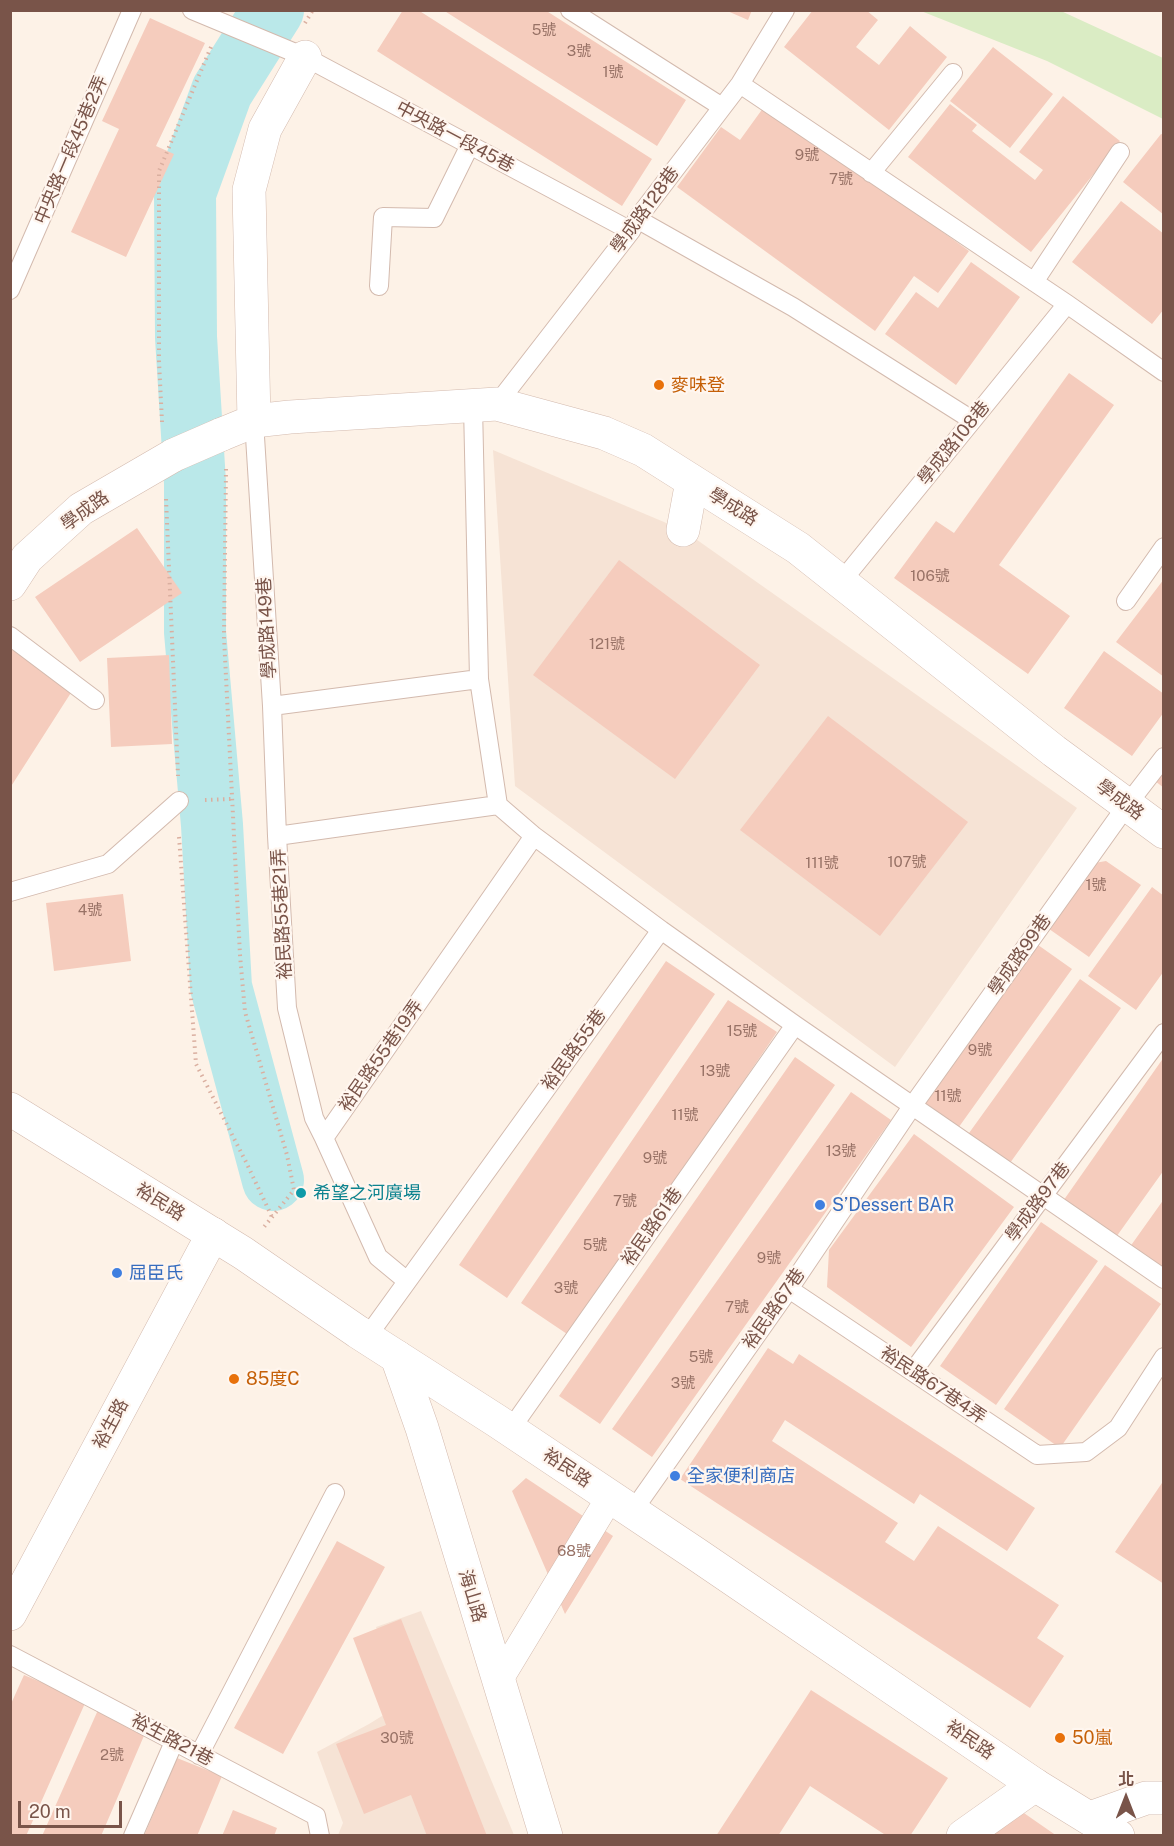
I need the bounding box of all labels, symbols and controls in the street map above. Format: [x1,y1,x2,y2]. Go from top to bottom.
house number: 5號 [532,21,556,39]
house number: 3號 [567,42,591,60]
house number: 1號 [602,63,624,81]
street label: 中央路一段45巷2弄 [30,72,112,228]
street label: 中央路一段45巷 [392,97,518,177]
house number: 9號 [795,146,819,164]
street label: 學成路128巷 [606,163,684,257]
house number: 7號 [829,170,853,188]
place label: 麥味登 [671,374,725,396]
marker: 麥味登 [652,378,666,392]
street label: 學成路108巷 [914,397,994,489]
street label: 學成路 [704,484,762,530]
street label: 學成路 [57,486,113,536]
house number: 106號 [910,567,950,585]
street label: 學成路149巷 [254,577,280,679]
house number: 121號 [589,635,625,653]
street label: 學成路 [1092,775,1148,825]
street label: 裕民路55巷21弄 [268,848,296,980]
house number: 107號 [887,853,927,871]
house number: 111號 [805,854,839,872]
house number: 1號 [1085,876,1107,894]
house number: 4號 [78,901,102,919]
street label: 學成路99巷 [984,910,1056,1000]
street label: 裕民路55巷19弄 [334,996,428,1116]
street label: 裕民路55巷 [537,1005,611,1095]
house number: 15號 [727,1022,757,1040]
house number: 9號 [968,1041,992,1059]
house number: 13號 [700,1062,730,1080]
house number: 11號 [934,1087,962,1105]
house number: 11號 [671,1106,699,1124]
house number: 13號 [826,1142,856,1160]
house number: 9號 [643,1149,667,1167]
street label: 學成路97巷 [1001,1158,1075,1246]
street label: 裕民路 [131,1179,189,1225]
place label: 希望之河廣場 [313,1182,421,1204]
street label: 裕民路61巷 [617,1184,687,1270]
marker: 希望之河廣場 [294,1186,308,1200]
house number: 7號 [613,1192,637,1210]
place label: S’Dessert BAR [832,1194,954,1216]
marker: S’Dessert BAR [813,1198,827,1212]
house number: 5號 [583,1236,607,1254]
house number: 9號 [757,1249,781,1267]
place label: 屈臣氏 [129,1262,183,1284]
street label: 裕民路67巷 [738,1264,810,1354]
marker: 屈臣氏 [110,1266,124,1280]
house number: 3號 [554,1279,578,1297]
house number: 7號 [725,1298,749,1316]
street label: 裕民路67巷4弄 [876,1342,990,1428]
house number: 5號 [689,1348,713,1366]
place label: 85度C [246,1368,300,1390]
marker: 85度C [227,1372,241,1386]
house number: 3號 [671,1374,695,1392]
street label: 裕生路 [89,1395,133,1453]
street label: 裕民路 [539,1444,595,1492]
place label: 全家便利商店 [687,1465,795,1487]
marker: 全家便利商店 [668,1469,682,1483]
house number: 68號 [557,1542,591,1560]
street label: 海山路 [454,1567,490,1625]
street label: 裕生路21巷 [127,1709,217,1771]
street label: 裕民路 [942,1716,998,1764]
place label: 50嵐 [1072,1727,1113,1749]
house number: 30號 [380,1729,414,1747]
marker: 50嵐 [1053,1731,1067,1745]
house number: 2號 [100,1746,124,1764]
north arrow [1096,1768,1156,1828]
text: 北 [1118,1770,1134,1789]
scale bar [21,1789,124,1827]
text: 20 m [29,1801,71,1822]

